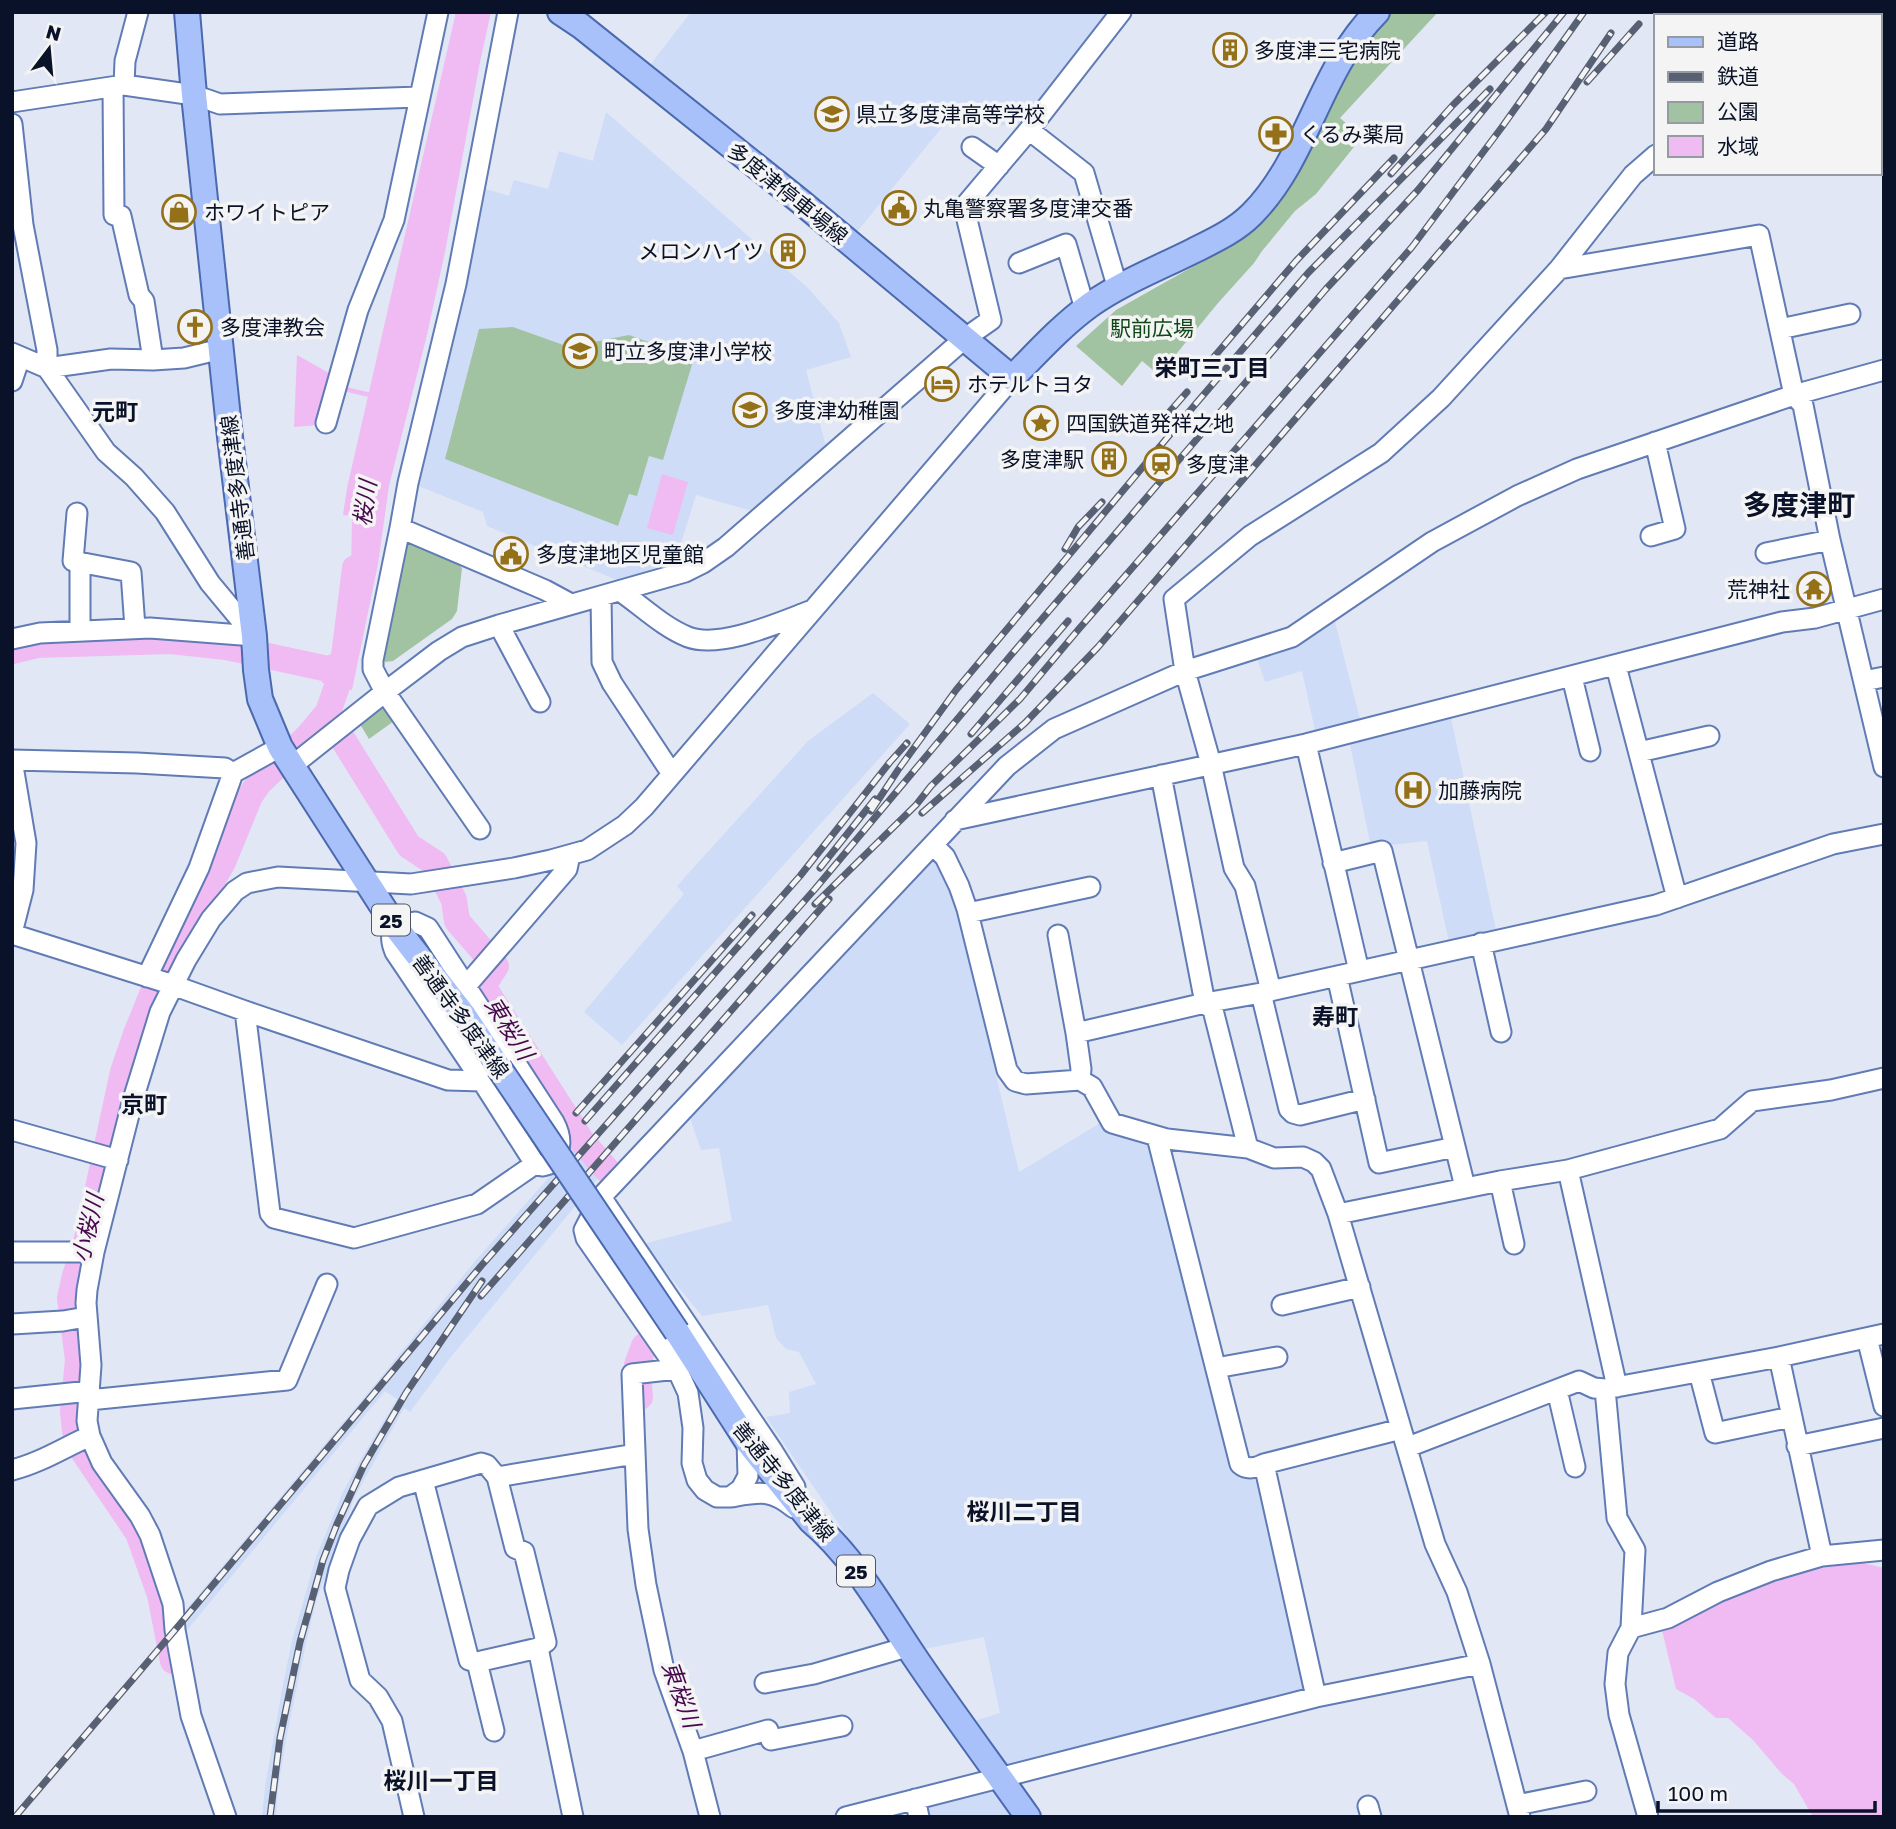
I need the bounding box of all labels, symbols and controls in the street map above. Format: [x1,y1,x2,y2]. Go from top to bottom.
north arrow [14,14,84,84]
legend [1654,14,1882,175]
text: N [44,19,64,45]
text: 道路 [1717,28,1759,54]
building icon: 多度津三宅病院 [1211,31,1249,69]
place label: 多度津三宅病院 [1254,37,1401,63]
text: 鉄道 [1717,63,1759,89]
school or university icon: 県立多度津高等学校 [813,95,851,133]
text: 公園 [1717,98,1759,124]
place label: 県立多度津高等学校 [856,101,1045,127]
pharmacy icon: くるみ薬局 [1257,115,1295,153]
place label: くるみ薬局 [1300,121,1405,147]
text: 水域 [1717,133,1759,159]
street label: 多度津停車場線 [723,137,853,249]
public building icon: 丸亀警察署多度津交番 [880,189,918,227]
shop icon: ホワイトピア [160,193,198,231]
place label: 丸亀警察署多度津交番 [923,195,1133,221]
place label: ホワイトピア [204,199,330,225]
building icon: メロンハイツ [769,232,807,270]
place label: メロンハイツ [638,238,764,264]
church icon: 多度津教会 [176,308,214,346]
place label: 多度津教会 [220,314,325,340]
park label: 駅前広場 [1110,315,1194,341]
school or university icon: 町立多度津小学校 [561,332,599,370]
place label: 町立多度津小学校 [604,338,772,364]
district label: 栄町三丁目 [1155,353,1270,381]
hotel icon: ホテルトヨタ [923,365,961,403]
place label: ホテルトヨタ [967,371,1093,397]
school or university icon: 多度津幼稚園 [731,391,769,429]
district label: 元町 [92,397,138,425]
place label: 多度津幼稚園 [774,397,900,423]
place icon: 四国鉄道発祥之地 [1022,404,1060,442]
place label: 四国鉄道発祥之地 [1066,410,1234,436]
street label: 善通寺多度津線 [215,413,259,563]
building icon: 多度津駅 [1090,440,1128,478]
station icon: 多度津 [1142,445,1180,483]
place label: 多度津駅 [1000,446,1084,472]
place label: 多度津 [1186,451,1249,477]
water label: 桜川 [347,475,381,528]
district label: 多度津町 [1743,488,1855,521]
public building icon: 多度津地区児童館 [492,535,530,573]
place label: 多度津地区児童館 [536,541,704,567]
temple icon: 荒神社 [1795,570,1833,608]
place label: 荒神社 [1727,576,1790,602]
hospital icon: 加藤病院 [1394,771,1432,809]
place label: 加藤病院 [1438,777,1522,803]
road number: 25 [372,904,410,936]
street label: 善通寺多度津線 [407,949,515,1083]
water label: 東桜川 [480,991,542,1067]
district label: 寿町 [1312,1002,1358,1030]
district label: 京町 [121,1090,167,1118]
water label: 小桜川 [66,1188,109,1265]
street label: 善通寺多度津線 [728,1416,840,1546]
district label: 桜川二丁目 [967,1497,1082,1525]
road number: 25 [837,1555,875,1586]
water label: 東桜川 [657,1657,708,1734]
district label: 桜川一丁目 [384,1766,499,1794]
scale bar [1658,1770,1875,1814]
text: 100 m [1668,1780,1728,1806]

